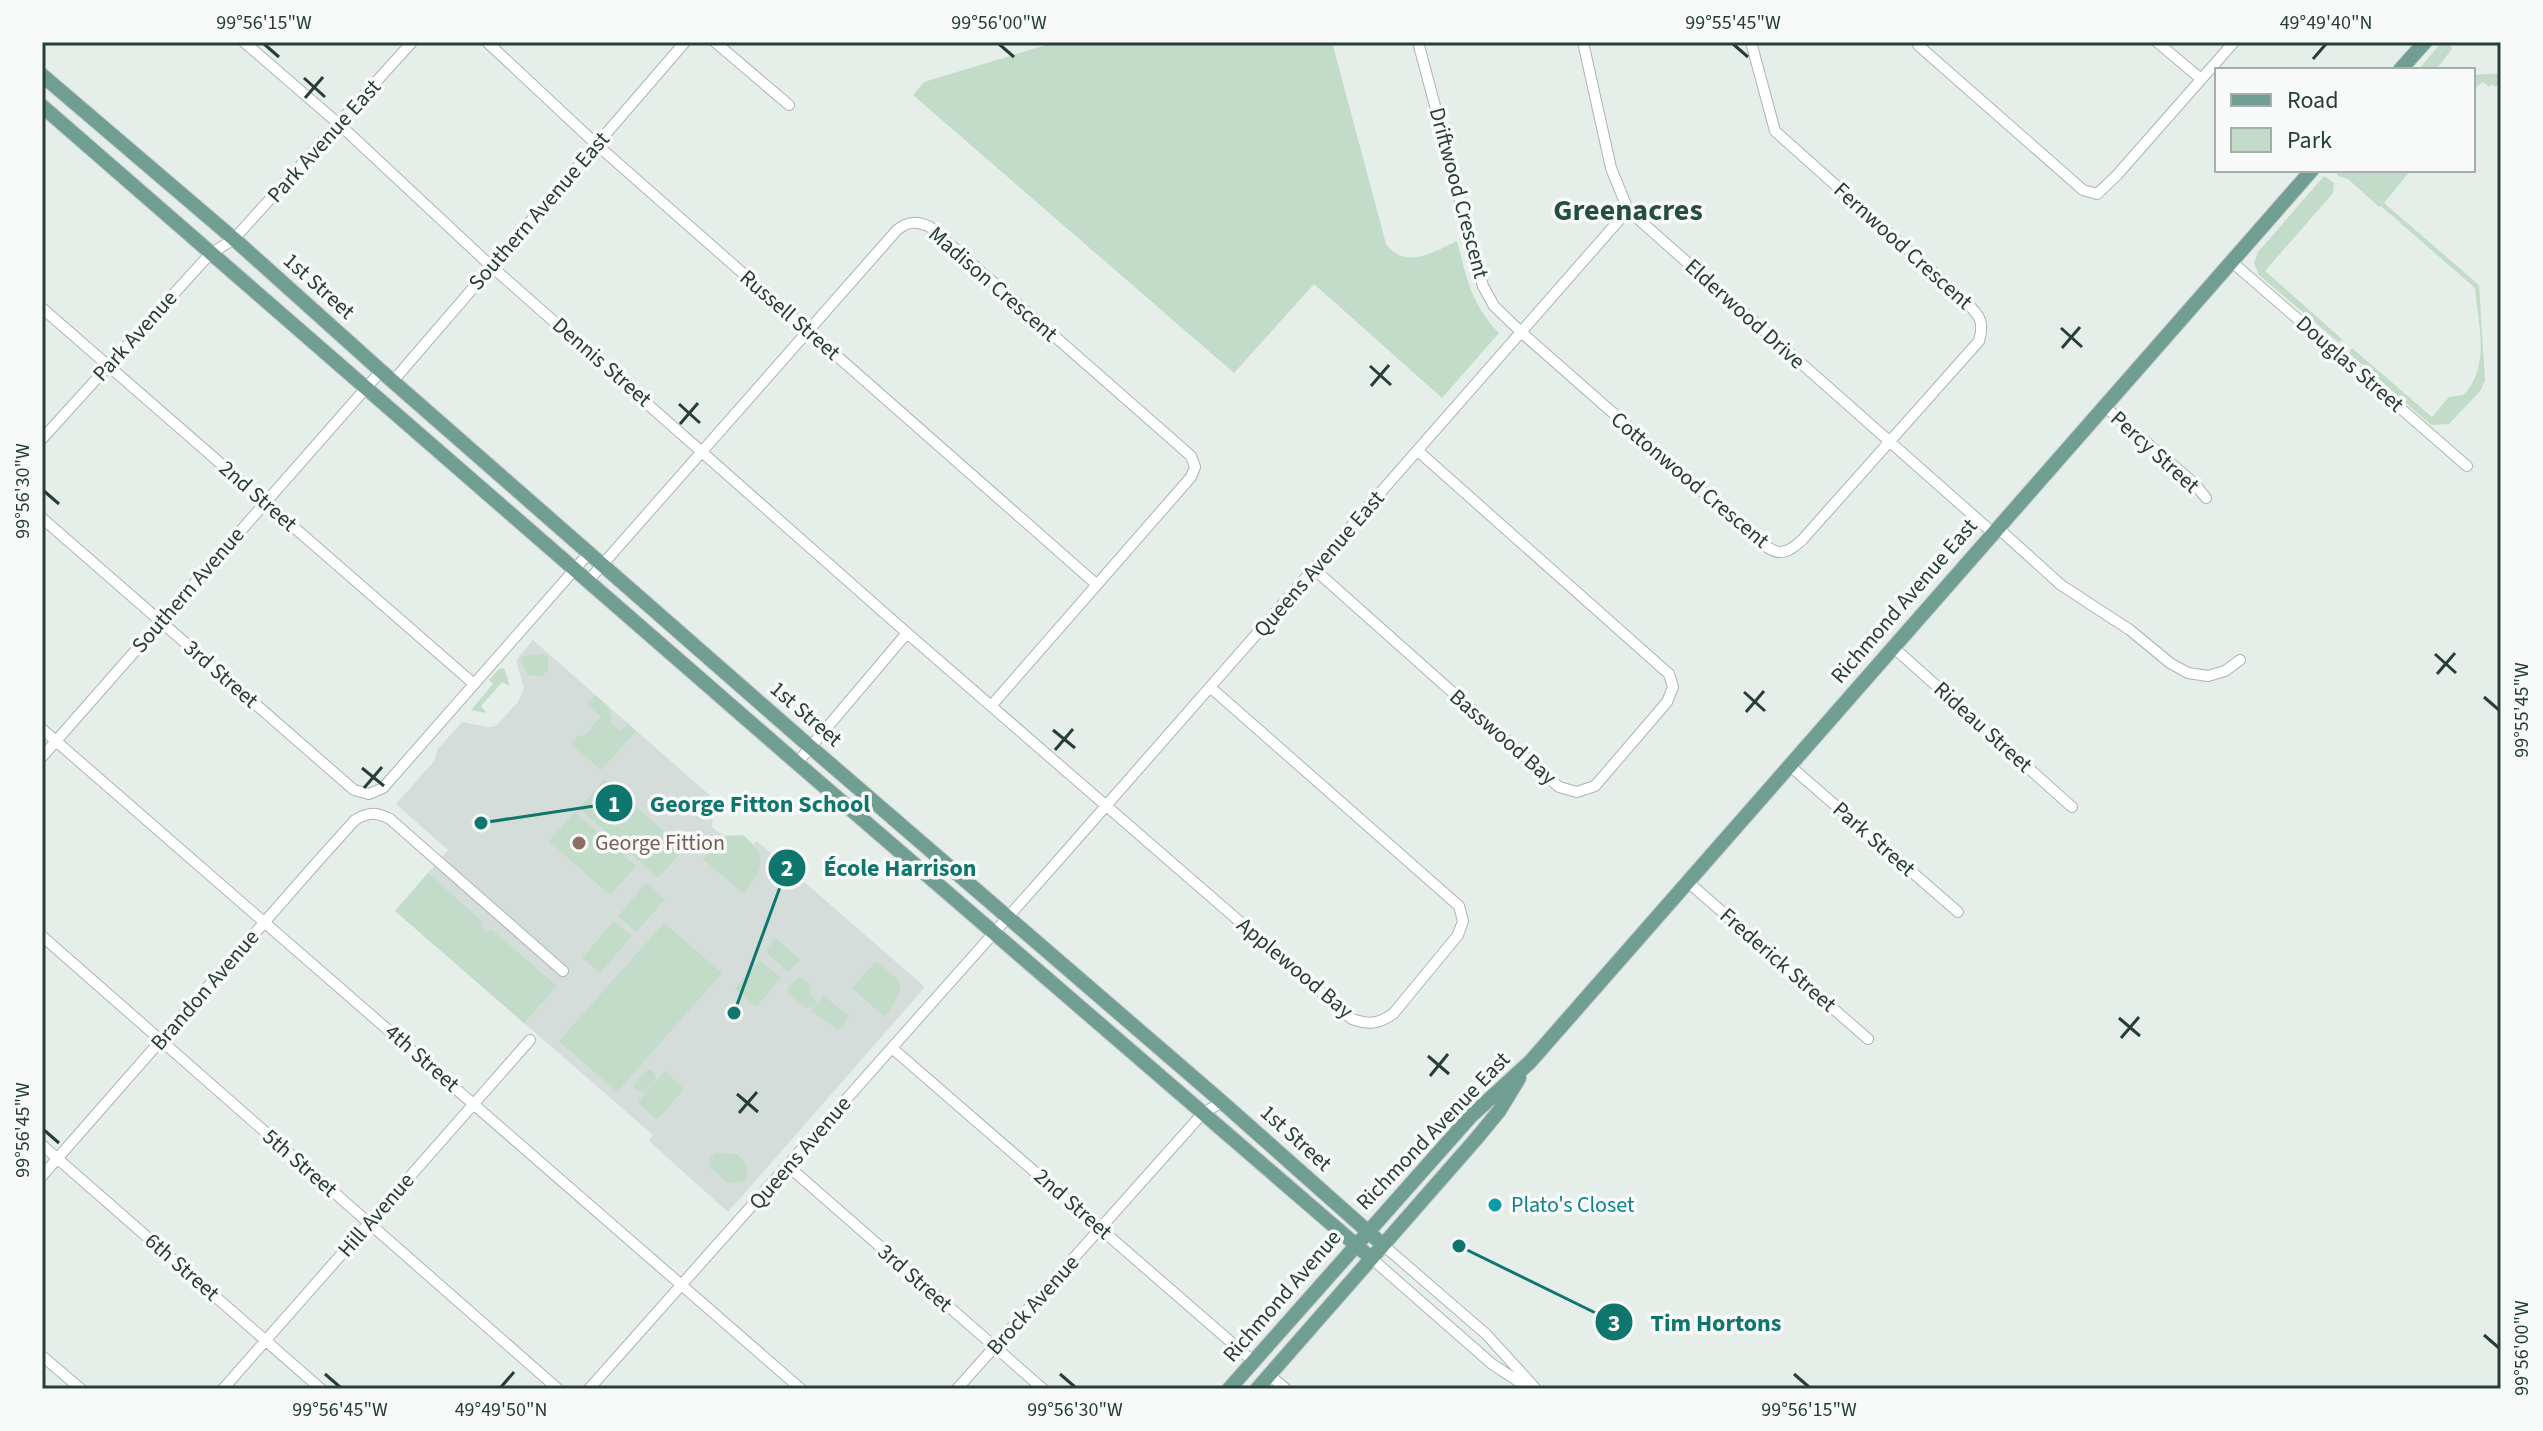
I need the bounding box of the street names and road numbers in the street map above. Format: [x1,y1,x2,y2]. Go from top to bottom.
street label: Park Avenue East [260,72,389,210]
street label: Driftwood Crescent [1421,104,1497,283]
street label: Southern Avenue East [461,124,617,297]
street label: Fernwood Crescent [1826,175,1980,318]
street label: Madison Crescent [921,219,1065,350]
street label: 1st Street [276,245,362,327]
street label: Elderwood Drive [1678,251,1812,377]
street label: Russell Street [732,262,848,368]
street label: Park Avenue [85,283,185,389]
street label: Douglas Street [2289,308,2411,420]
street label: Dennis Street [545,310,659,415]
street label: Percy Street [2103,403,2207,501]
street label: Cottonwood Crescent [1604,404,1777,556]
street label: 2nd Street [212,453,305,540]
street label: Queens Avenue East [1246,483,1392,644]
street label: Richmond Avenue East [1823,511,1985,691]
street label: Southern Avenue [124,520,252,660]
street label: 3rd Street [177,632,266,716]
street label: 1st Street [763,673,850,755]
street label: Rideau Street [1926,674,2040,781]
street label: Basswood Bay [1442,681,1564,793]
street label: Park Street [1826,794,1923,884]
street label: Frederick Street [1713,900,1844,1020]
street label: Applewood Bay [1230,910,1361,1027]
street label: Brandon Avenue [143,922,267,1058]
street label: 4th Street [378,1016,467,1100]
street label: Richmond Avenue East [1349,1044,1518,1218]
street label: Queens Avenue [741,1089,859,1217]
street label: 1st Street [1253,1097,1339,1179]
street label: 5th Street [256,1121,345,1205]
street label: 2nd Street [1027,1161,1120,1248]
street label: Hill Avenue [330,1166,422,1264]
street label: Richmond Avenue [1215,1223,1349,1369]
street label: 6th Street [138,1225,227,1309]
street label: 3rd Street [871,1236,960,1320]
street label: Brock Avenue [979,1248,1087,1362]

